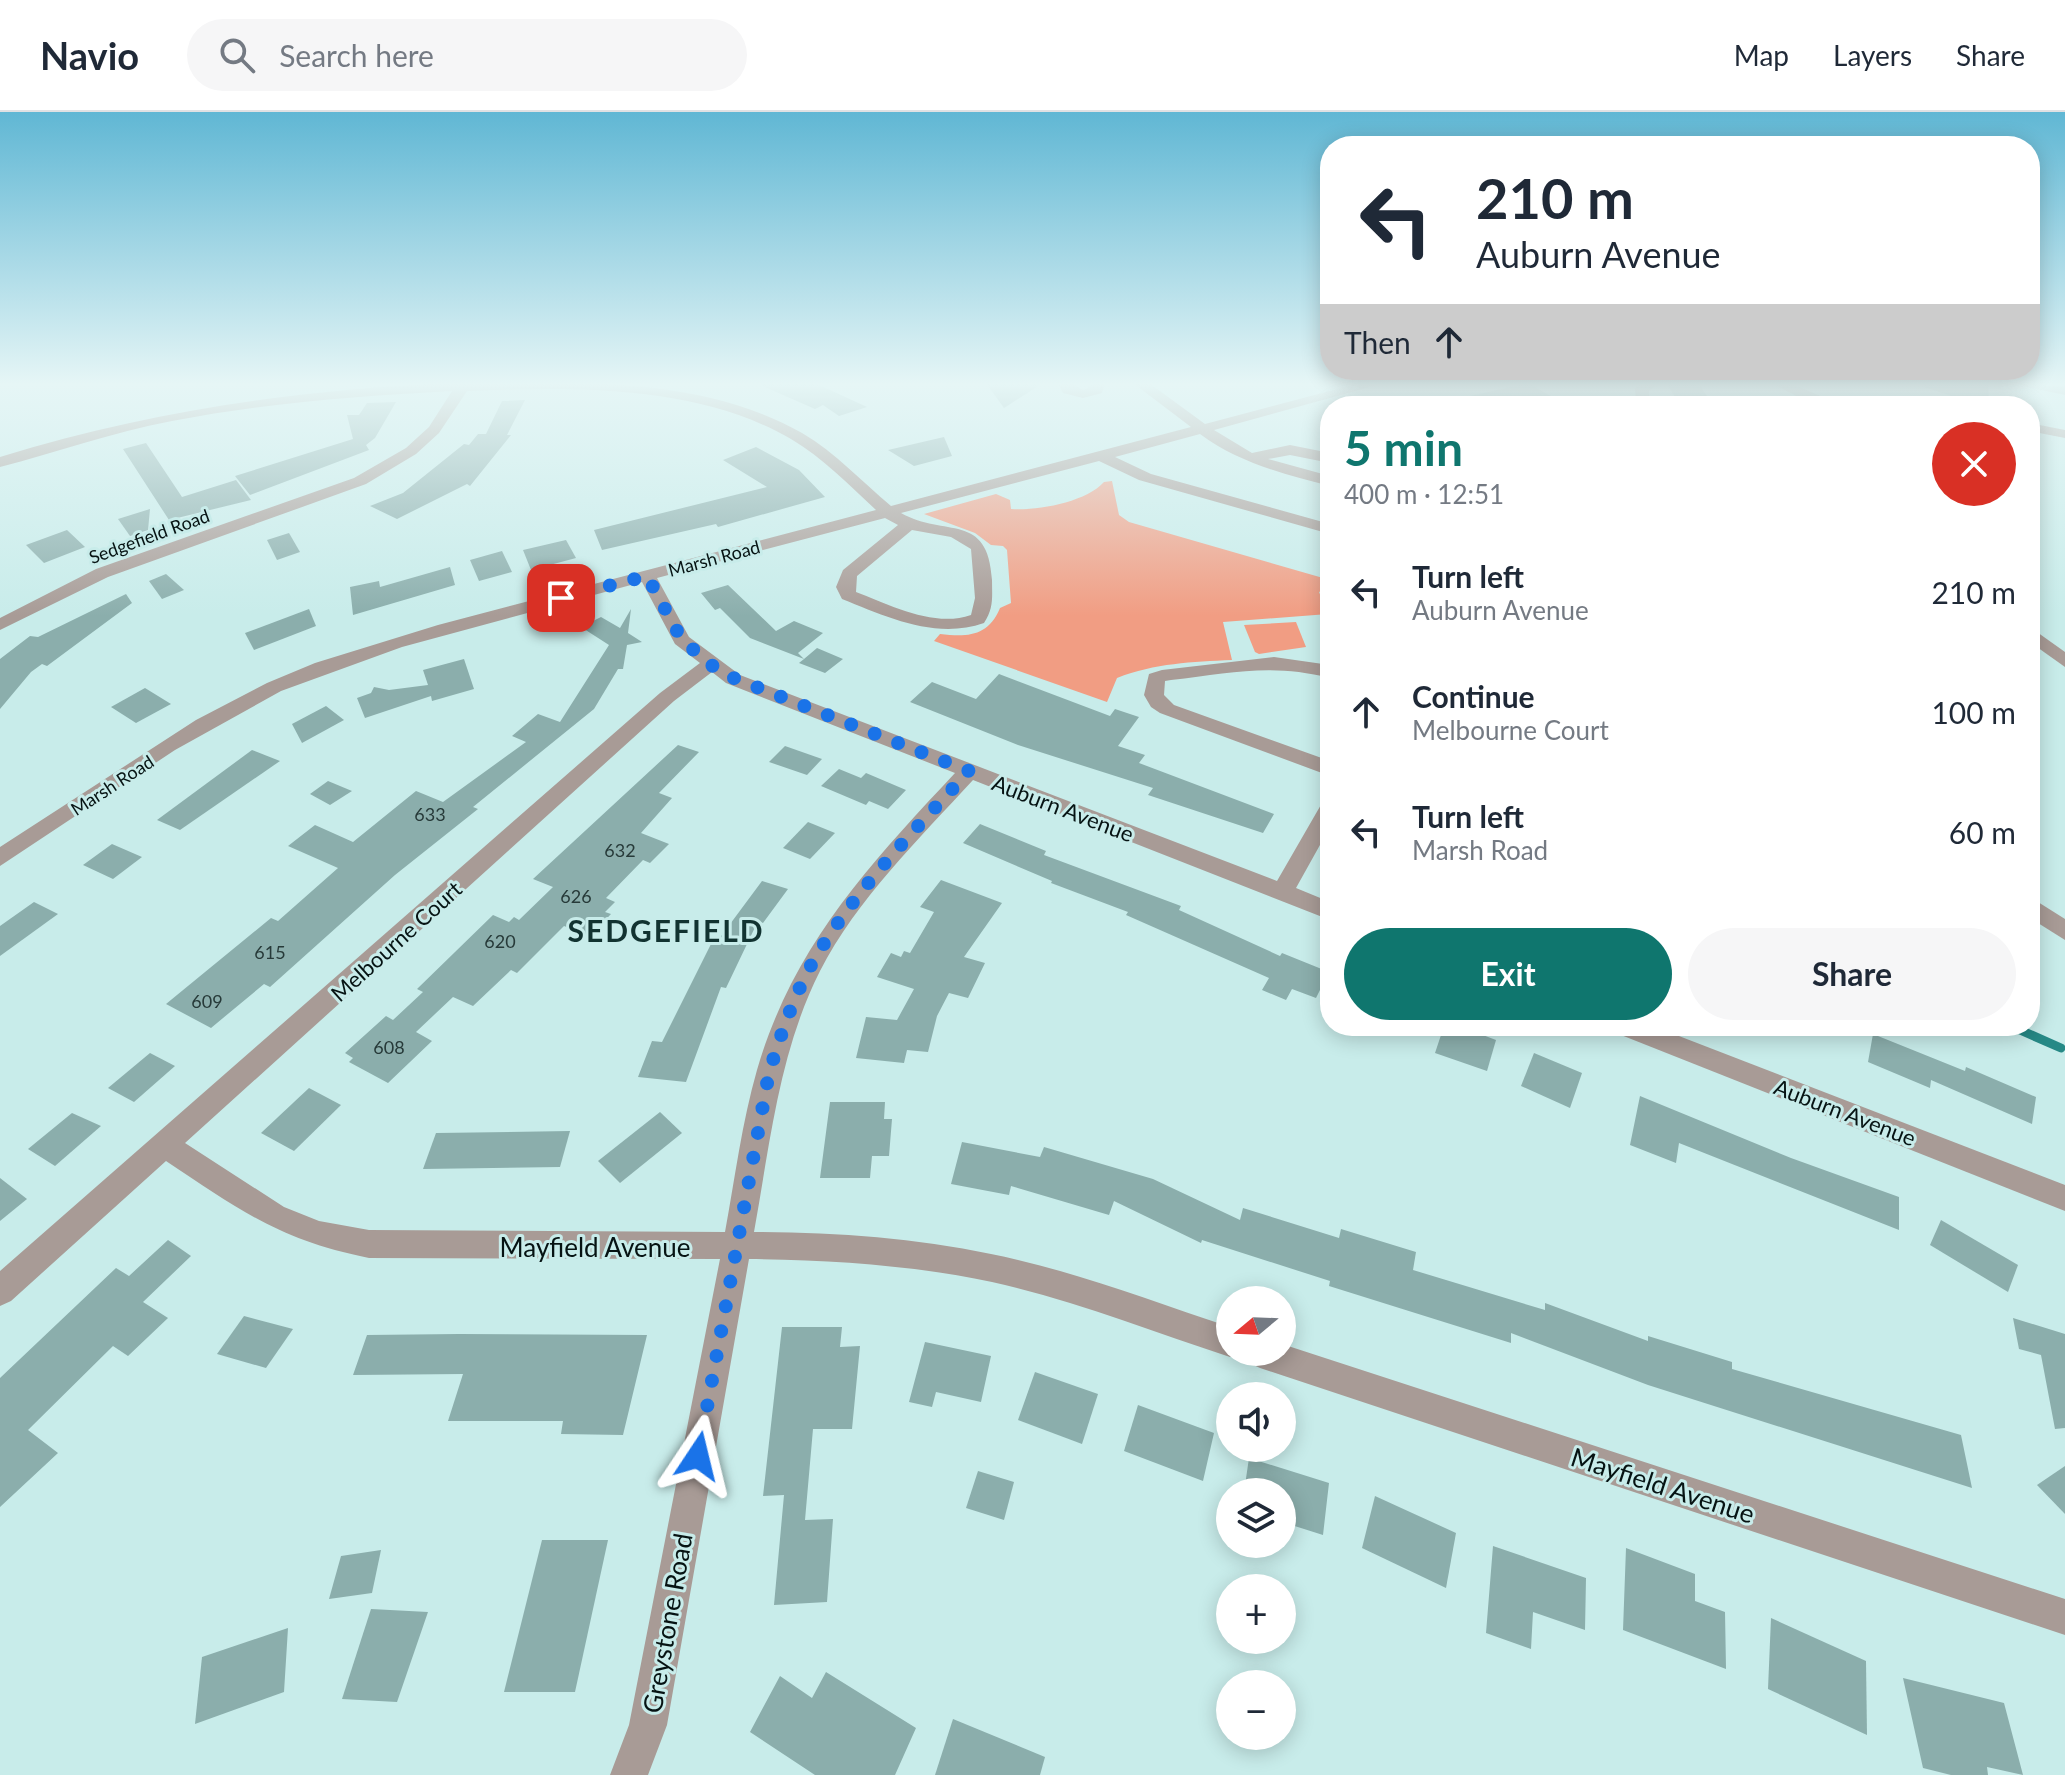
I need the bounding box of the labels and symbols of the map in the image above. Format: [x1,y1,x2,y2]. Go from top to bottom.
street label: Sedgefield Road [86,504,212,568]
street label: Marsh Road [666,535,762,581]
pin [527,564,595,632]
street label: Marsh Road [66,750,158,820]
street label: Auburn Avenue [988,769,1138,847]
house number: 633 [414,803,446,825]
house number: 632 [604,839,636,861]
street label: Melbourne Court [325,875,467,1007]
house number: 626 [560,885,592,907]
district label: SEDGEFIELD [567,912,765,948]
house number: 620 [484,930,516,952]
house number: 615 [254,941,286,963]
house number: 609 [191,990,223,1012]
house number: 608 [373,1036,405,1058]
street label: Auburn Avenue [1770,1073,1920,1151]
street label: Mayfield Avenue [500,1231,690,1263]
north arrow [1216,1286,1296,1366]
position arrow [656,1414,740,1498]
street label: Mayfield Avenue [1567,1440,1759,1530]
street label: Greystone Road [635,1531,699,1715]

